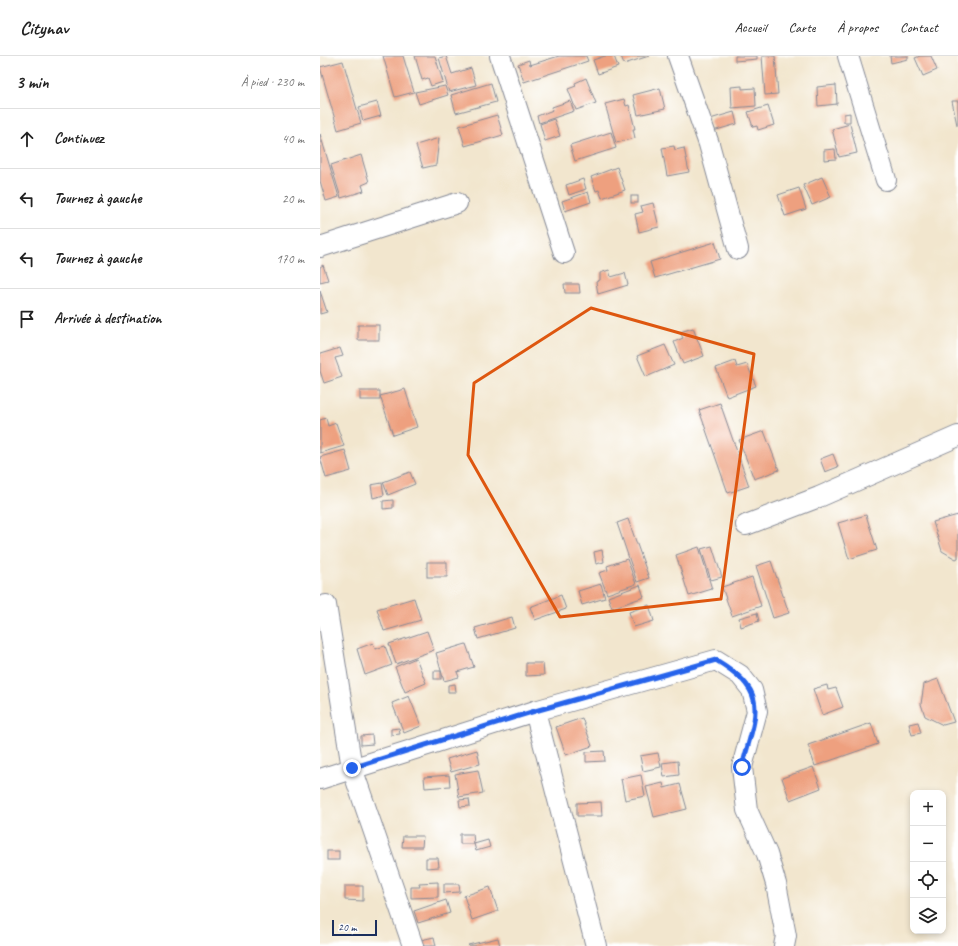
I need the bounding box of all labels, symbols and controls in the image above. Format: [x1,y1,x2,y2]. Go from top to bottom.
text: Citynav [20,16,68,40]
text: Accueil [735,19,766,36]
text: Carte [788,19,815,36]
text: À propos [837,19,878,36]
text: Contact [900,19,938,36]
text: 3 min [16,72,49,93]
text: À pied · 230 m [241,74,304,90]
icon: ahead [16,128,38,150]
text: Continuez [54,129,104,148]
text: 40 m [282,131,304,147]
icon: left [16,188,38,210]
text: Tournez à gauche [54,189,141,208]
text: 20 m [282,191,304,207]
icon: left [16,248,38,270]
text: Tournez à gauche [54,249,141,268]
text: 170 m [276,251,304,267]
icon: arrive [16,308,38,330]
text: Arrivée à destination [54,309,162,328]
route start [733,758,751,776]
route end [343,759,361,777]
map controls [910,790,946,934]
button: + [910,790,946,826]
button: − [910,826,946,862]
button: locate [910,862,946,898]
button: layers [910,898,946,934]
scale bar [332,918,377,937]
text: 20 m [338,920,357,934]

